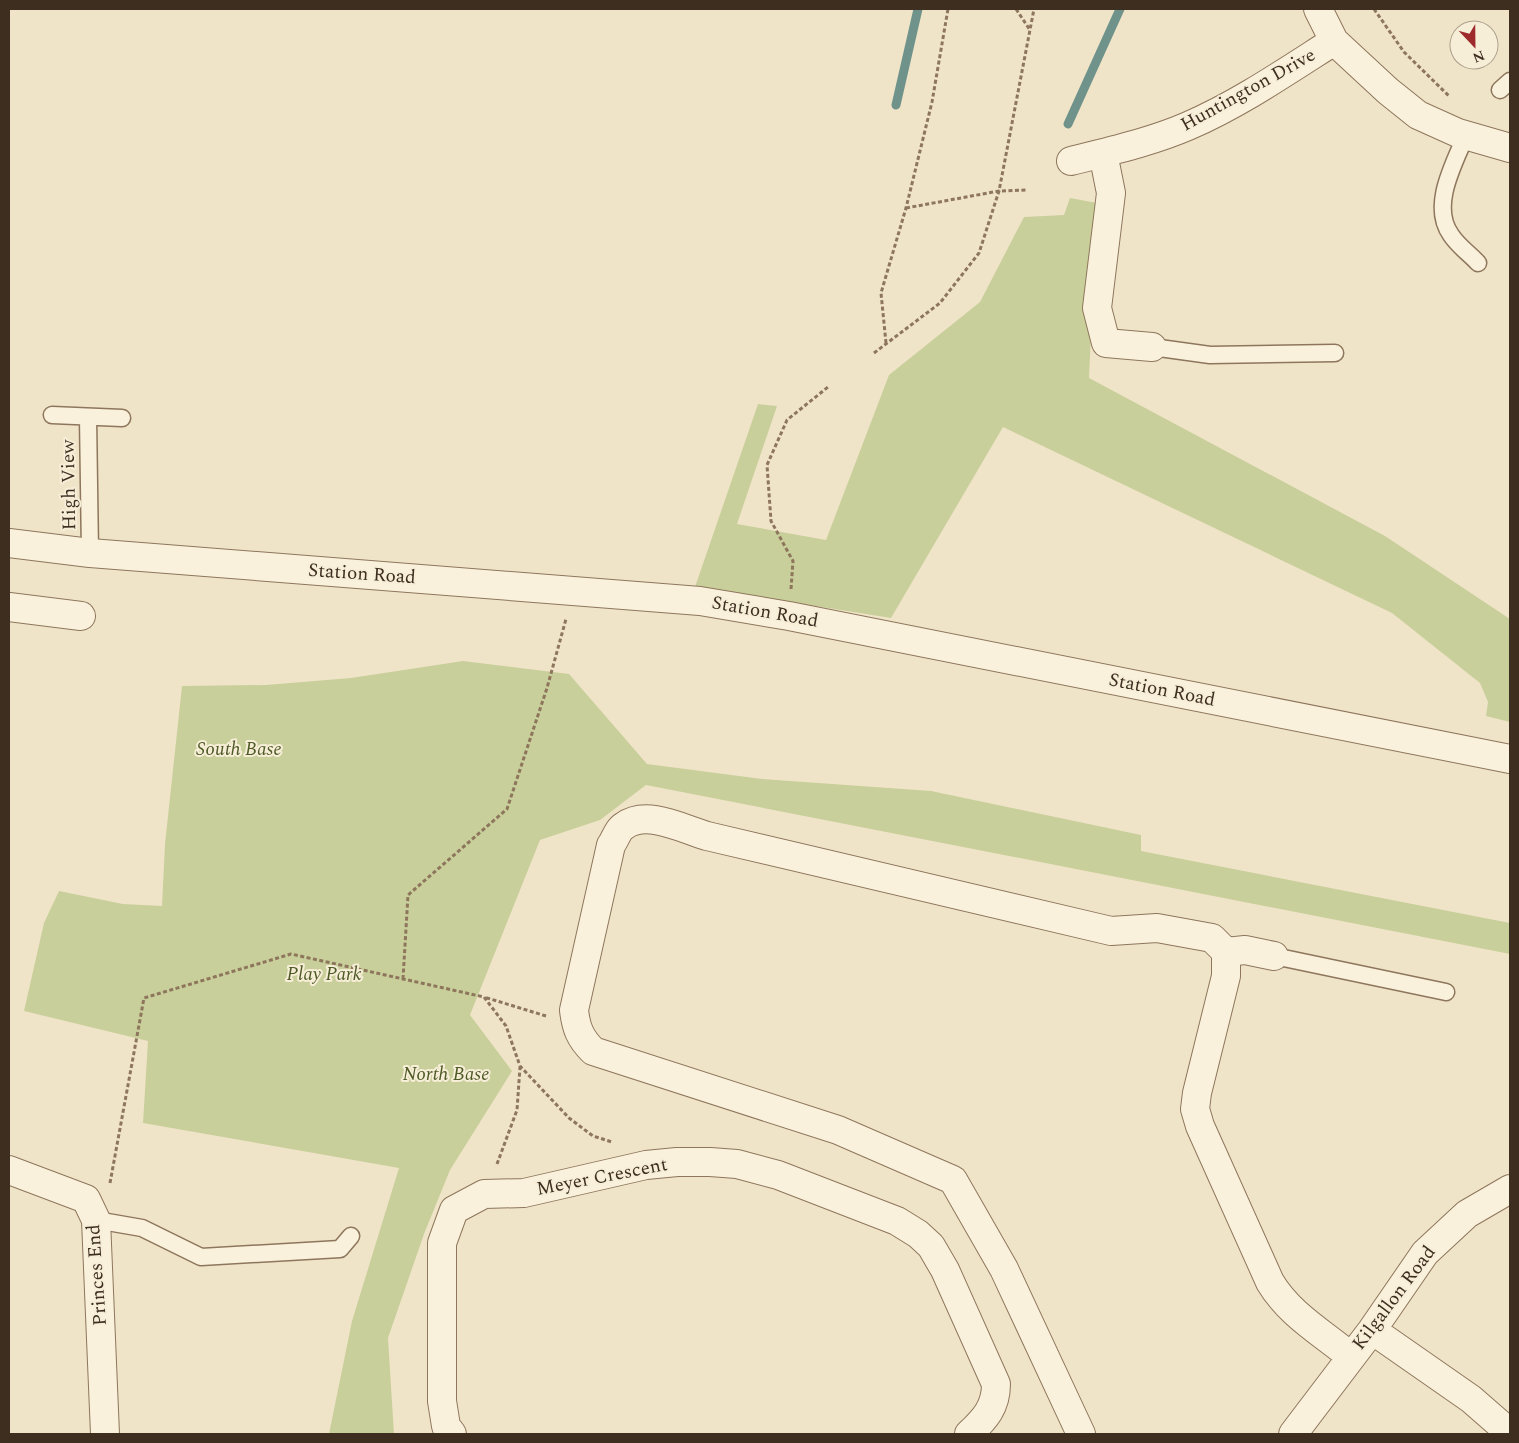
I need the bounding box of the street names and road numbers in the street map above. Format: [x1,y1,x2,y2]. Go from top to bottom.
street label: Huntington Drive [1175,41,1321,139]
street label: High View [54,439,84,531]
street label: Station Road [307,556,417,592]
street label: Station Road [709,588,821,636]
street label: Station Road [1106,665,1218,715]
street label: Meyer Crescent [534,1150,670,1204]
street label: Princes End [79,1223,115,1327]
street label: Kilgallon Road [1345,1240,1443,1356]

